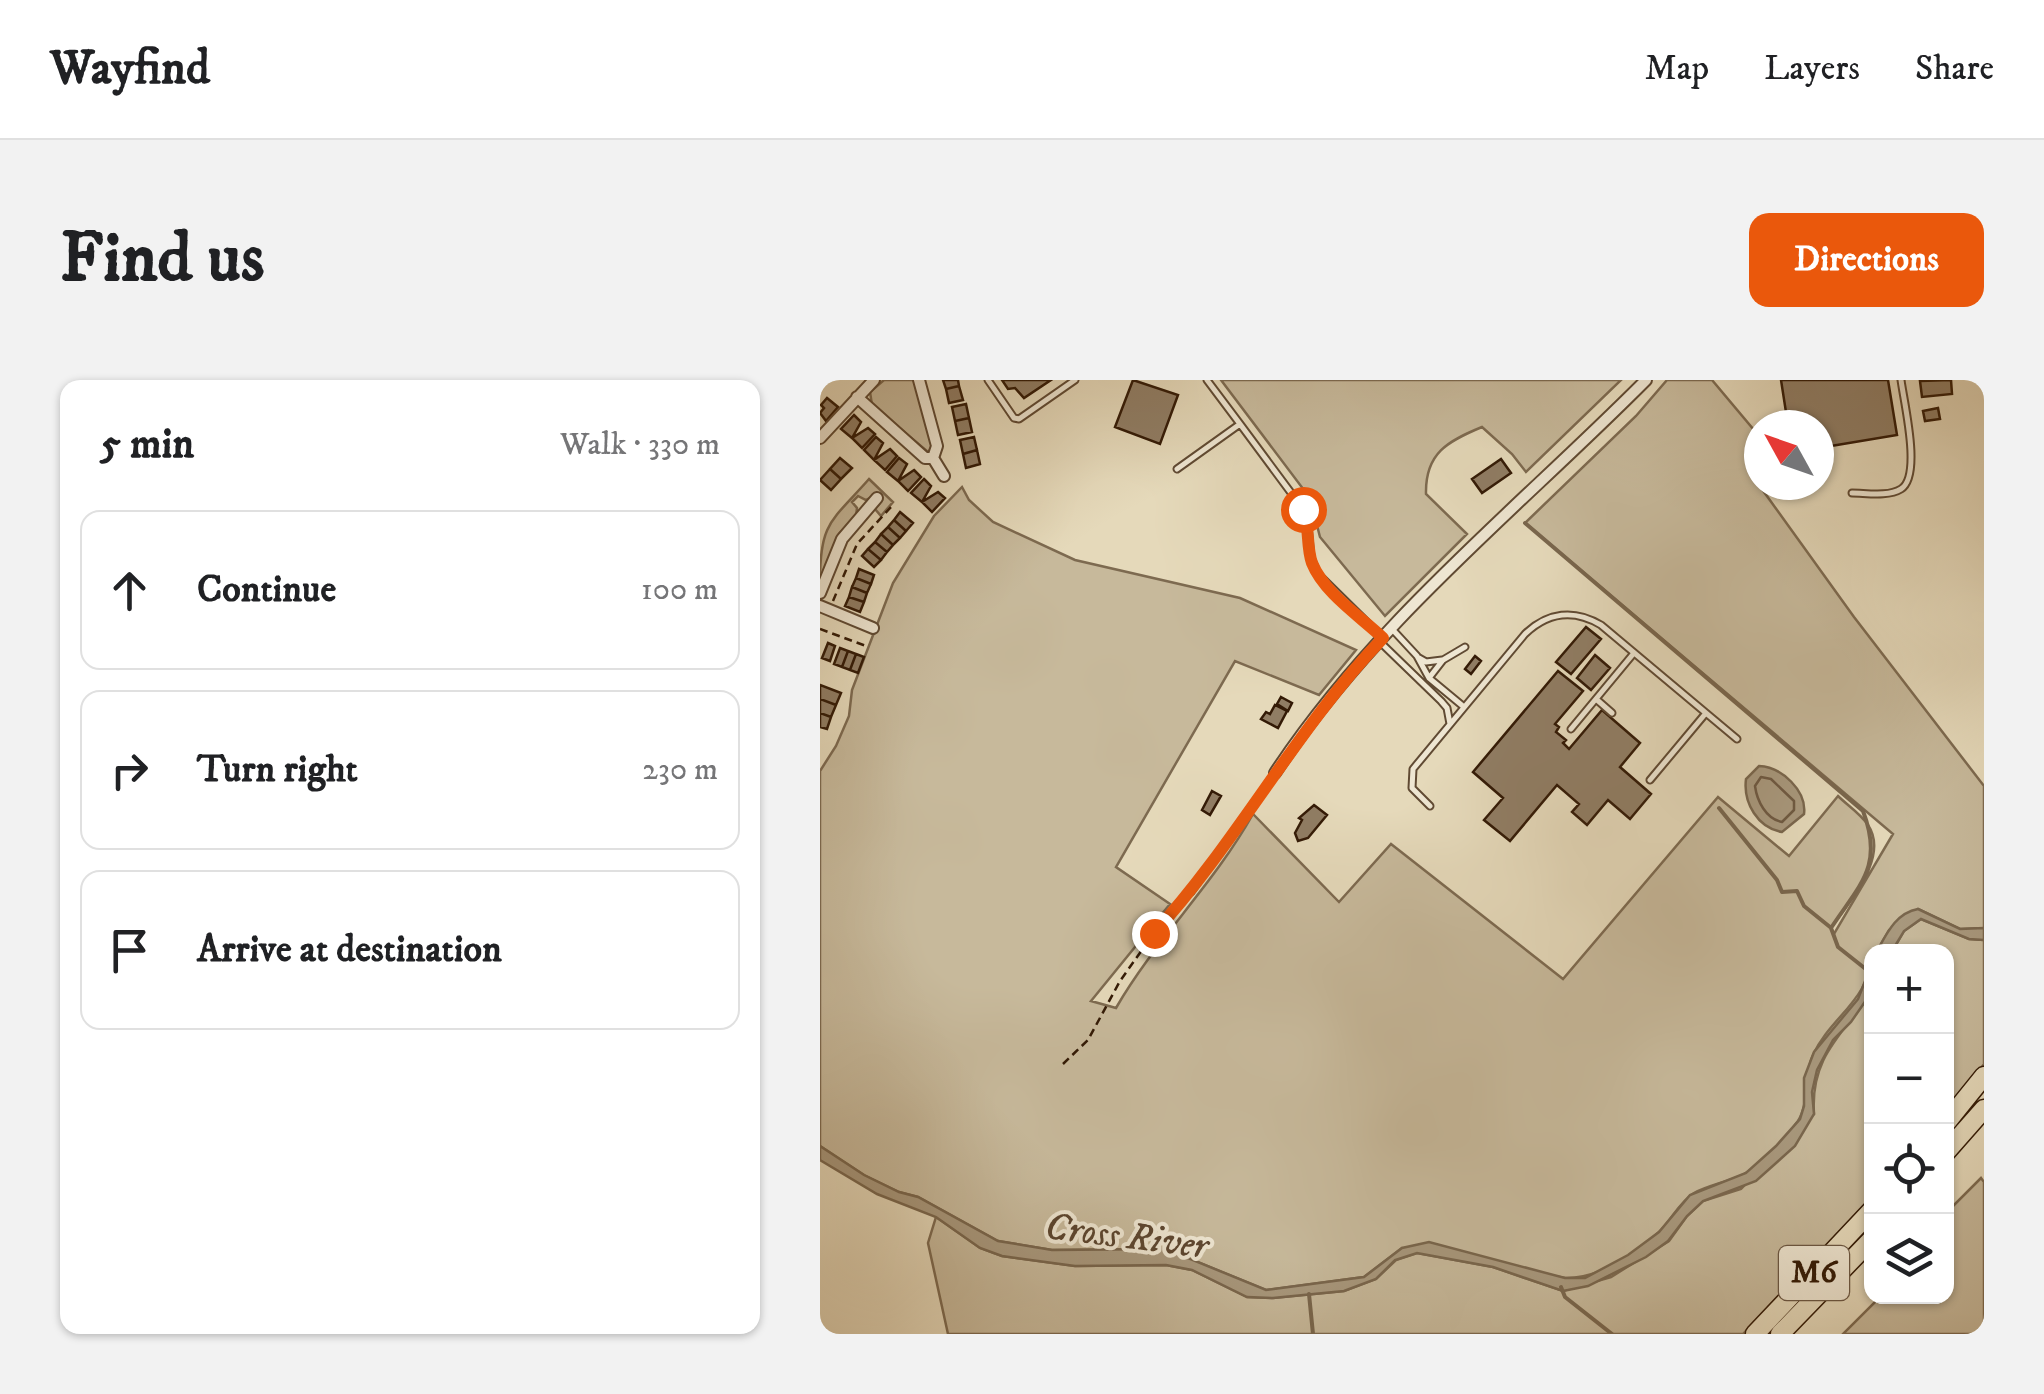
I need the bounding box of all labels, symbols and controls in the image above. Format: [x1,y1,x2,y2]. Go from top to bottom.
text: Wayfind [50,39,210,99]
text: Map [1645,47,1709,91]
text: Layers [1764,47,1860,91]
text: Share [1915,47,1994,91]
button: Directions [1749,213,1984,307]
text: Find us [60,216,264,304]
north arrow [1744,410,1834,500]
text: 5 min [100,419,194,471]
text: Walk · 330 m [560,425,720,465]
route start [1281,487,1327,533]
icon: ahead [102,563,157,618]
text: Continue [197,566,336,614]
text: 100 m [641,570,718,610]
icon: right [102,743,157,798]
text: Turn right [197,746,358,794]
text: 230 m [642,750,718,790]
route end [1132,911,1178,957]
icon: arrive [102,923,157,978]
text: Arrive at destination [197,926,502,974]
map controls [1864,944,1954,1304]
button: + [1864,944,1954,1034]
button: − [1864,1034,1954,1124]
button: locate [1864,1124,1954,1214]
water label: Cross River [1042,1203,1214,1271]
button: layers [1864,1214,1954,1304]
road number: M6 [1779,1246,1849,1300]

